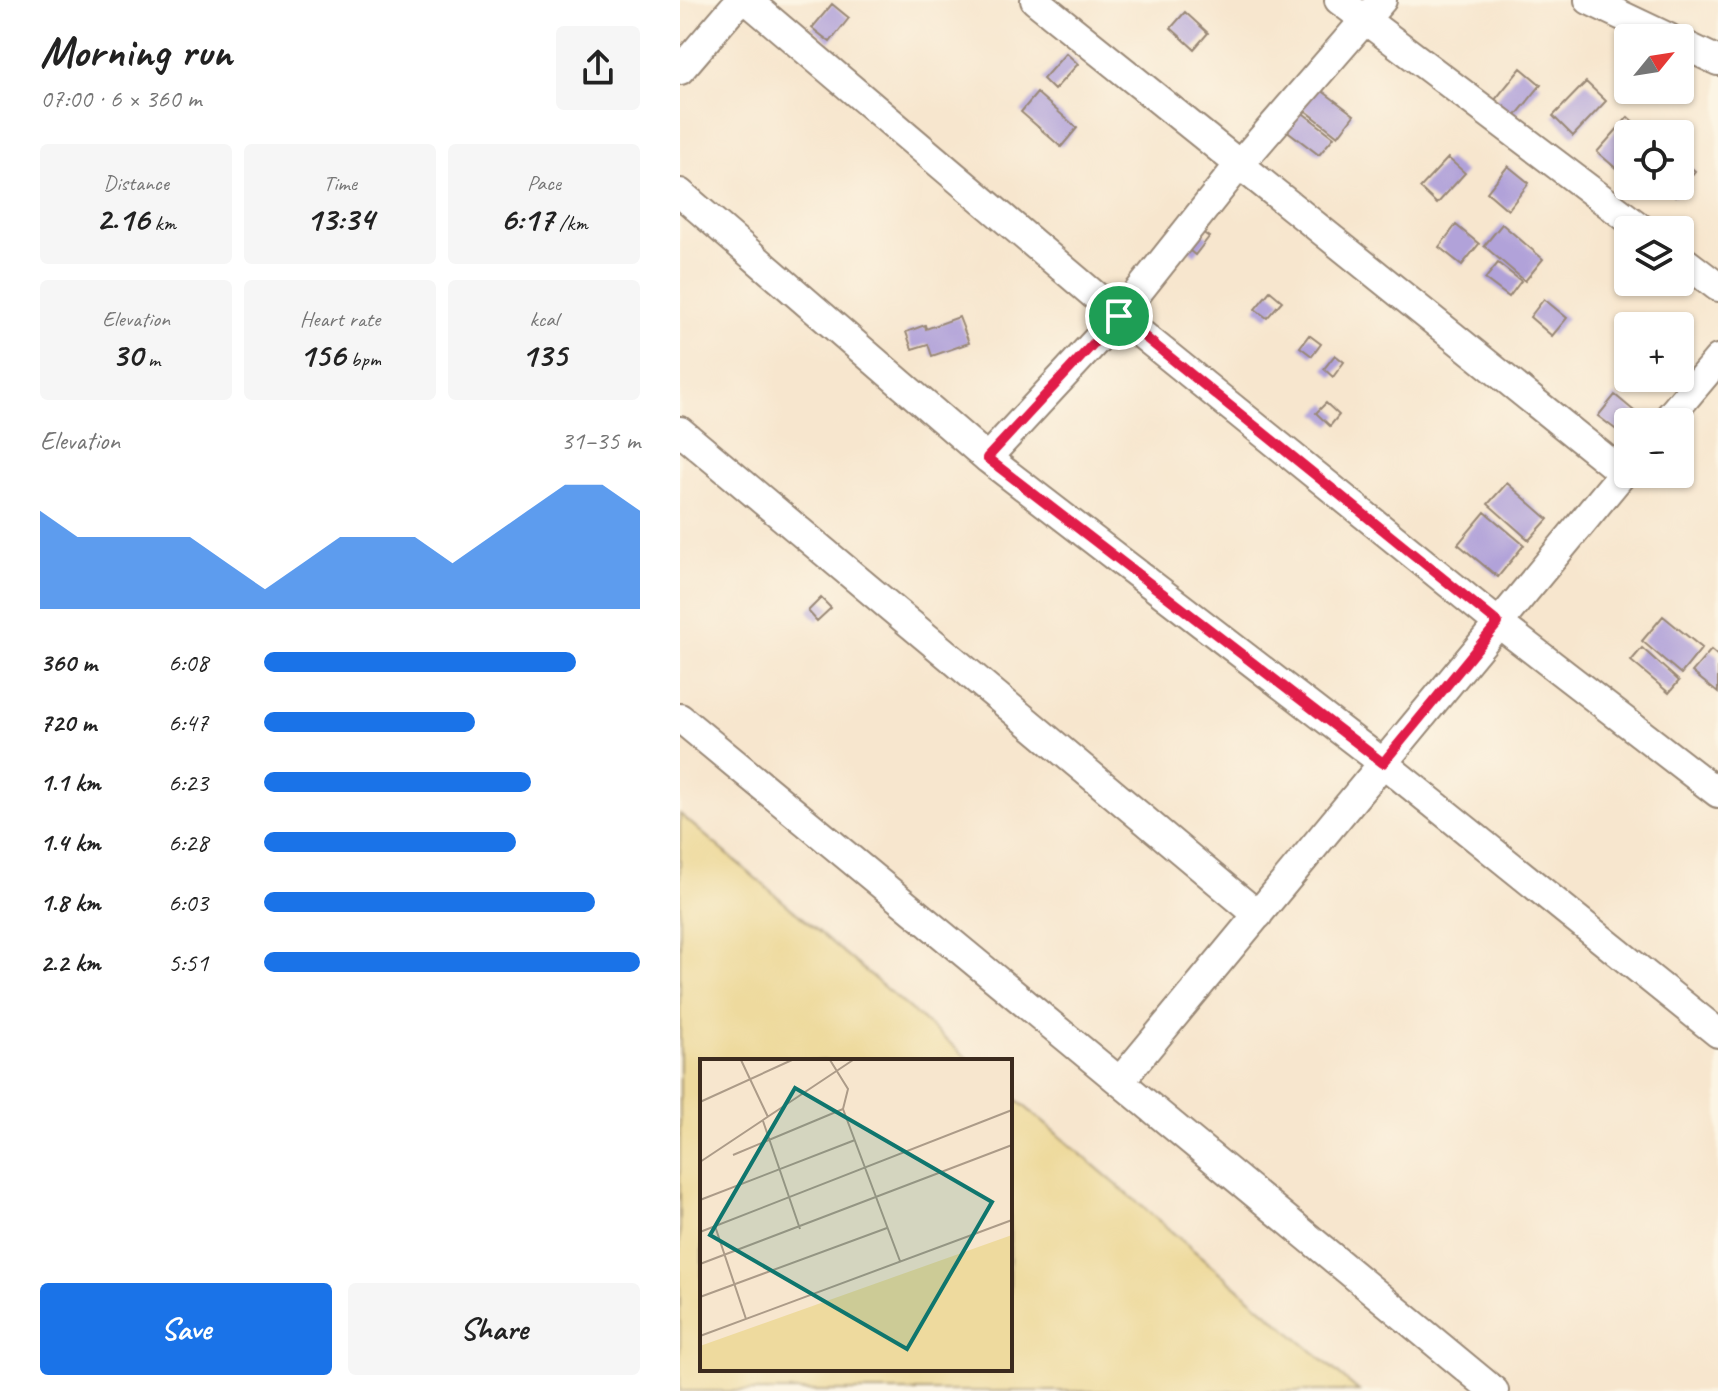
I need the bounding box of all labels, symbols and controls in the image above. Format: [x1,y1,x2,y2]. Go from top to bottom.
text: Morning run [40,24,232,79]
north arrow [1614,24,1694,104]
map controls [1614,24,1694,488]
button: share [556,26,640,110]
text: 07:00 · 6 × 360 m [40,82,201,115]
button: locate [1614,120,1694,200]
text: Distance [103,169,169,197]
text: Time [323,169,357,197]
text: Pace [527,169,561,197]
text: 2.16 [96,197,149,240]
text: 13:34 [306,197,374,240]
text: 6:17 [500,197,554,240]
text: km [149,209,176,237]
text: /km [554,209,588,237]
button: layers [1614,216,1694,296]
pin [1085,282,1153,350]
icon: arrive [1097,294,1141,338]
text: Elevation [102,305,170,333]
text: Heart rate [300,305,380,333]
text: kcal [529,305,559,333]
button: + [1614,312,1694,392]
text: 30 [112,333,142,376]
text: 156 [299,333,345,376]
text: 135 [521,333,567,376]
text: m [142,345,160,373]
text: bpm [345,345,381,373]
button: − [1614,408,1694,488]
text: Elevation [40,424,120,457]
text: 31–35 m [561,424,640,457]
text: 360 m [40,646,97,679]
text: 6:08 [168,646,208,679]
text: 720 m [40,706,96,739]
text: 6:47 [168,706,208,739]
text: 1.1 km [40,766,100,799]
text: 6:23 [168,766,208,799]
text: 1.4 km [40,826,100,859]
text: 6:28 [168,826,208,859]
text: 1.8 km [40,886,100,919]
text: 6:03 [168,886,208,919]
text: 2.2 km [40,946,100,979]
text: 5:51 [168,946,208,979]
inset map [700,1059,1012,1371]
button: Save [40,1283,332,1375]
button: Share [348,1283,640,1375]

